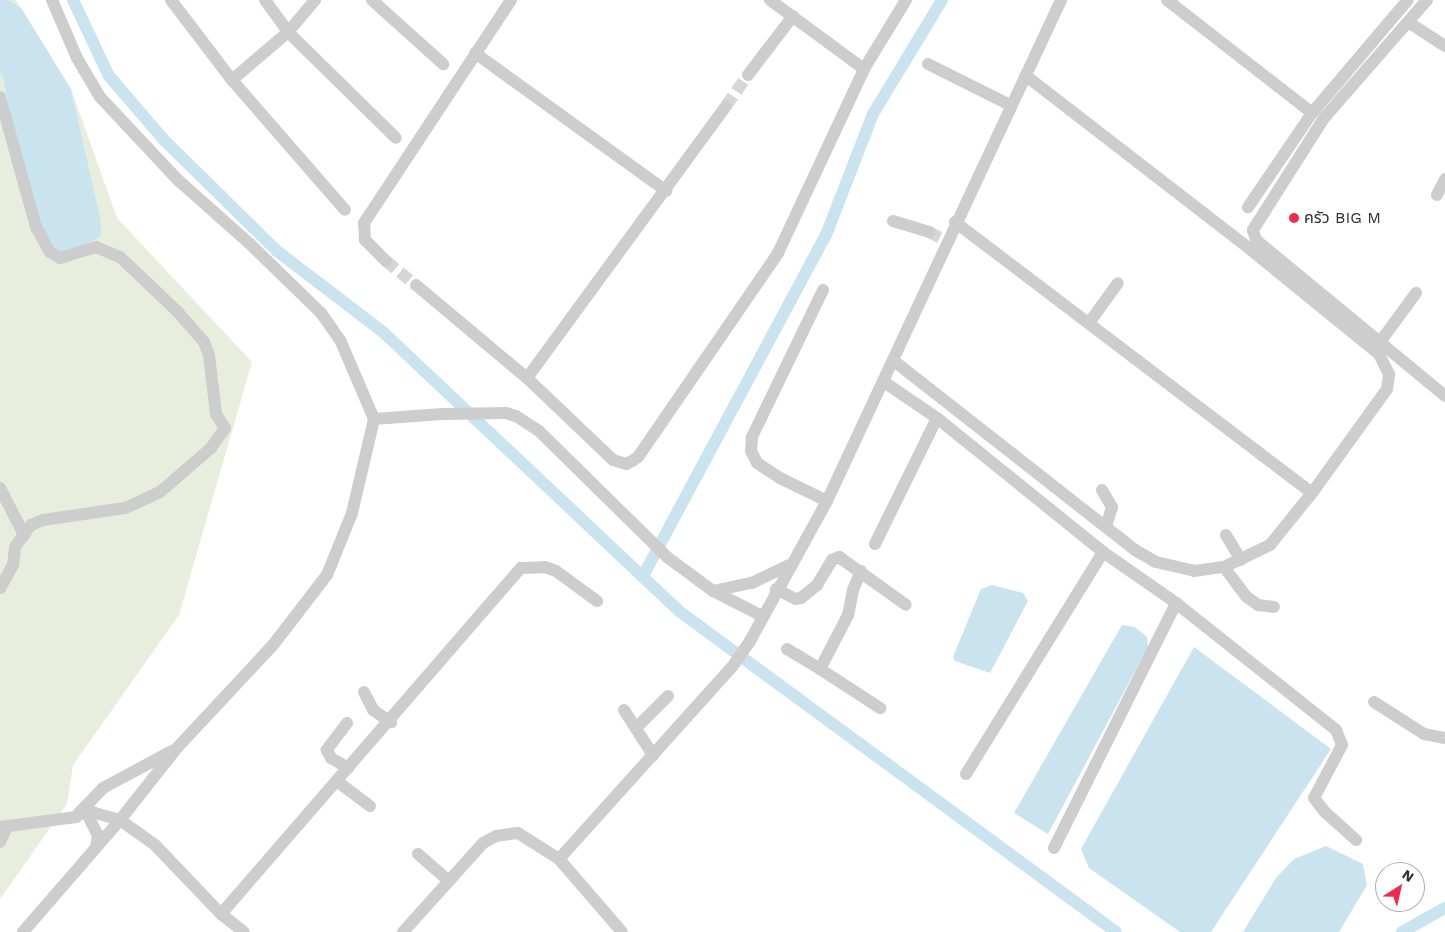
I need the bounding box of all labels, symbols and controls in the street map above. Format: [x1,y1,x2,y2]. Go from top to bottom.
place label: ครัว BIG M [1304,208,1381,228]
marker: ครัว BIG M [1288,212,1300,224]
north arrow [1375,862,1425,912]
text: N [1399,866,1417,885]

